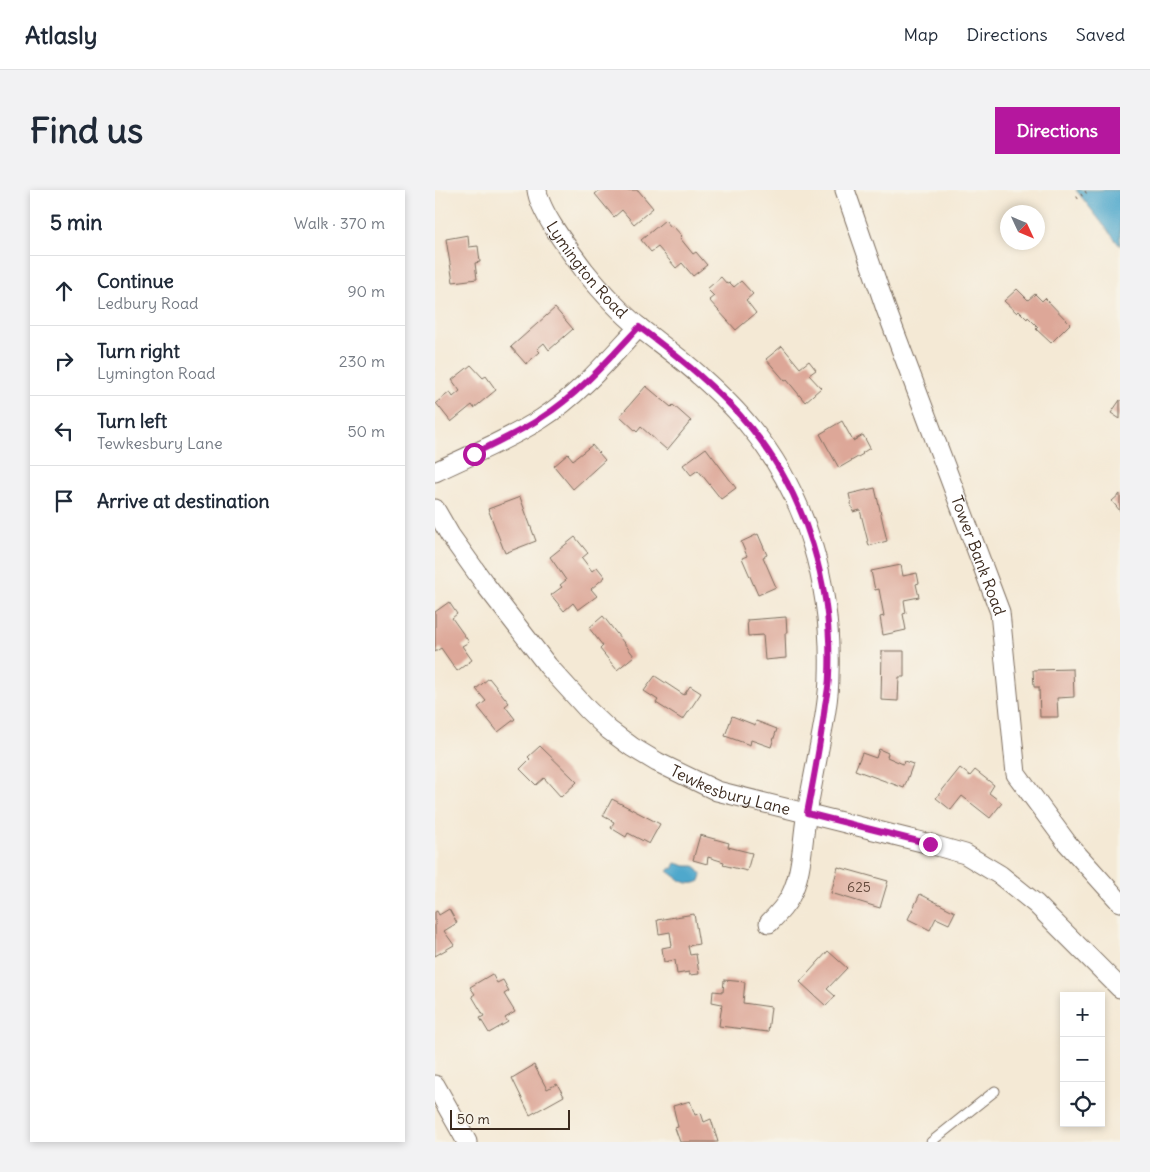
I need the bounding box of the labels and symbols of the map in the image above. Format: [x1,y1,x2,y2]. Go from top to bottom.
north arrow [1000,205,1045,250]
street label: Lymington Road [542,217,632,322]
route start [463,443,486,466]
street label: Tower Bank Road [947,493,1010,618]
street label: Tewkesbury Lane [667,760,793,819]
route end [919,833,942,856]
house number: 625 [847,878,871,896]
scale bar [450,1107,570,1130]

